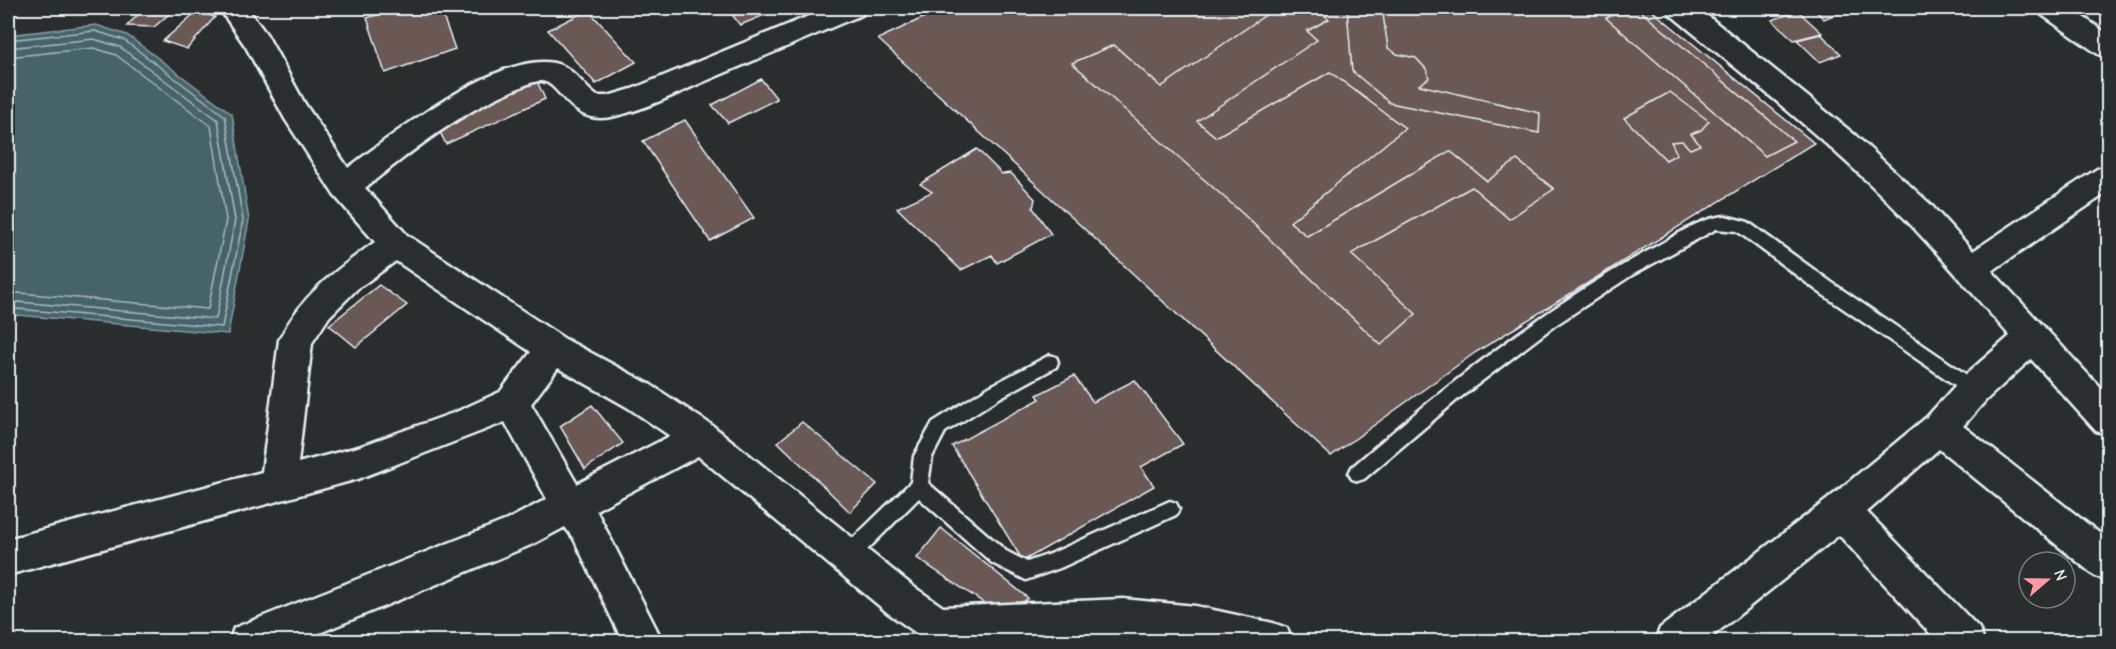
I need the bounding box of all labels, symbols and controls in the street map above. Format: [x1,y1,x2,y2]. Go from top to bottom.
north arrow [2017,550,2077,610]
text: N [2050,567,2070,583]

